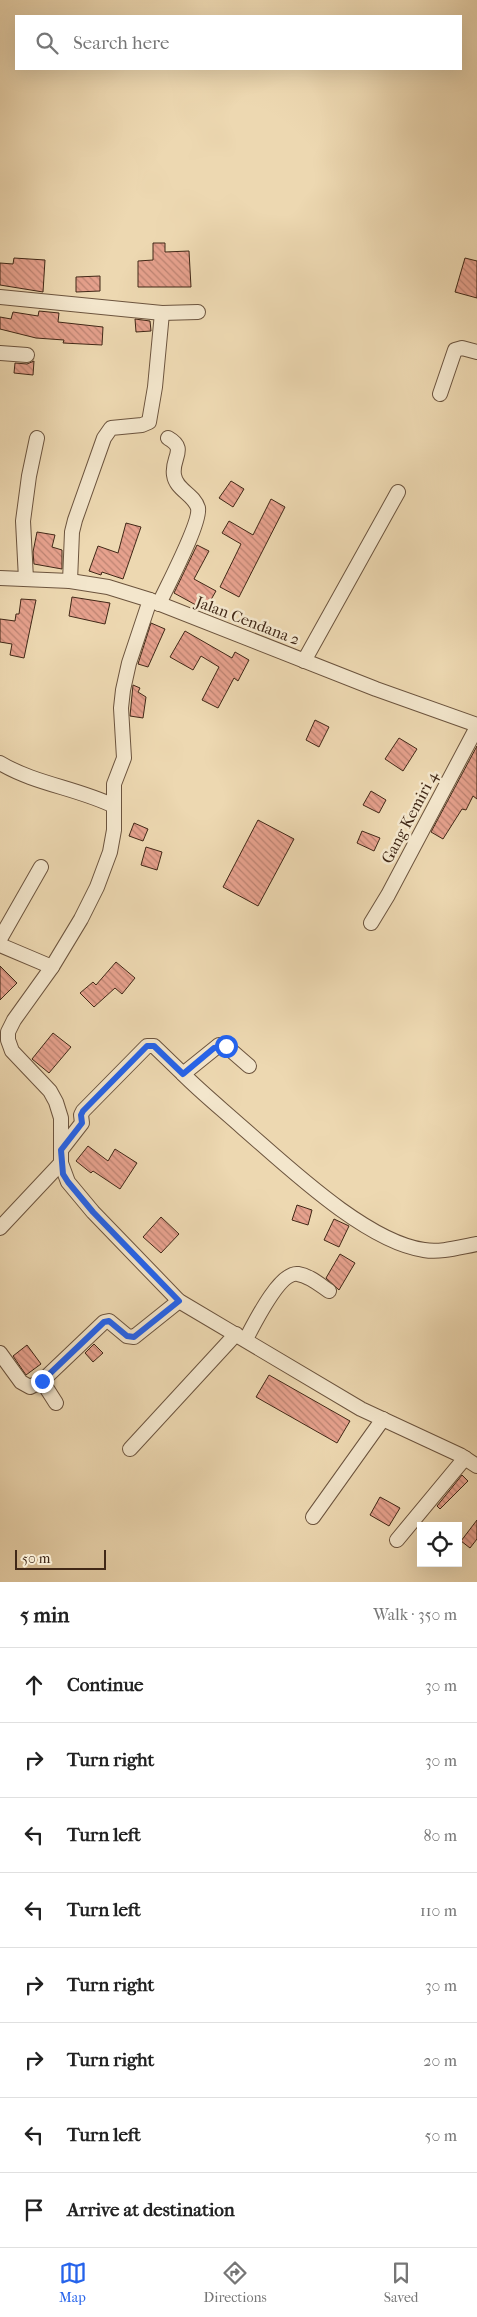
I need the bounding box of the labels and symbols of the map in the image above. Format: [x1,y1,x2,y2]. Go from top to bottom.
street label: Jalan Cendana 2 [191,591,303,649]
street label: Gang Kemiri 4 [377,767,442,867]
route start [215,1035,238,1058]
route end [31,1370,54,1393]
scale bar [15,1547,106,1570]

